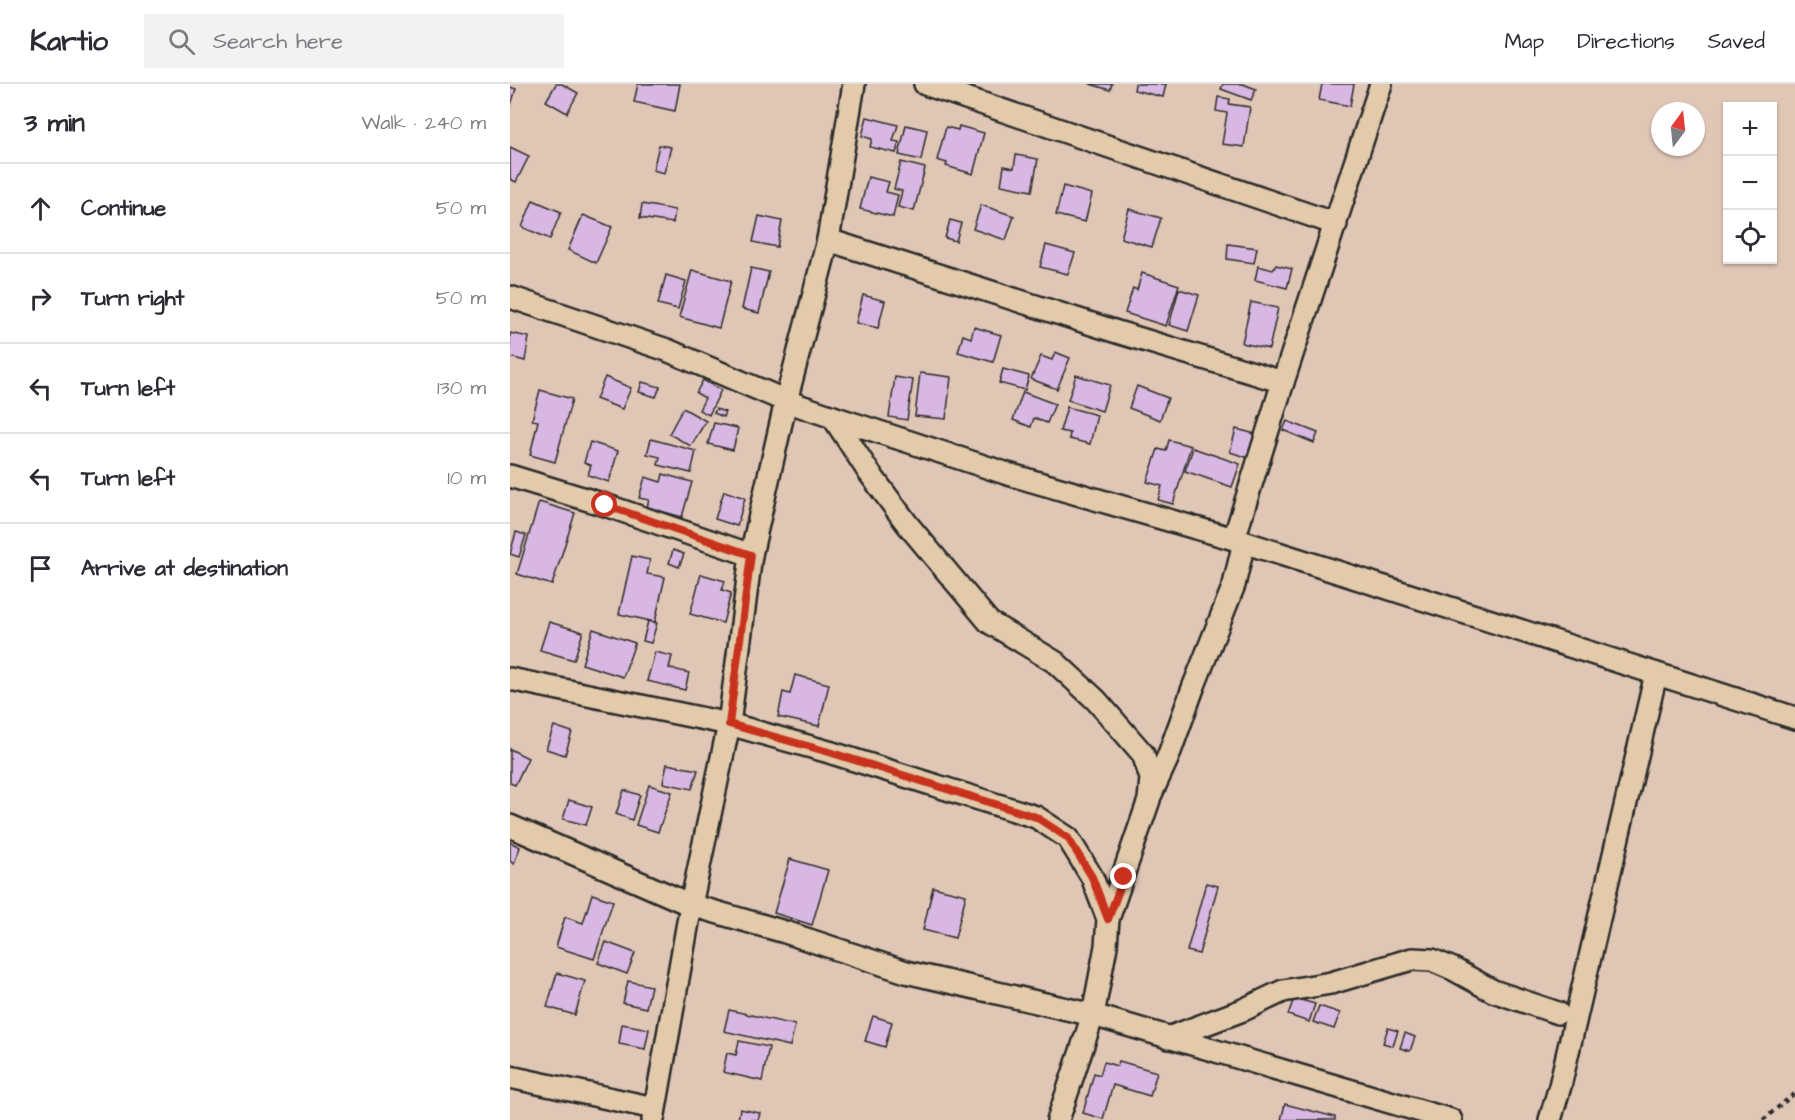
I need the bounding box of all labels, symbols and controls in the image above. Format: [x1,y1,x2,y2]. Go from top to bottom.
search box [144,14,564,68]
text: Kartio [30,22,108,61]
icon: search [165,25,198,58]
text: Search here [213,26,343,57]
text: Map [1504,27,1544,56]
text: Directions [1577,27,1675,56]
text: Saved [1708,27,1765,56]
north arrow [1651,102,1705,156]
map controls [1723,102,1777,264]
button: + [1723,102,1777,156]
text: 3 min [24,105,85,141]
text: Walk · 240 m [362,109,486,137]
button: − [1723,156,1777,210]
icon: ahead [24,192,57,225]
text: Continue [81,193,166,224]
text: 50 m [436,194,486,222]
button: locate [1723,210,1777,264]
icon: right [24,282,57,315]
text: Turn right [81,283,184,314]
text: 50 m [436,284,486,312]
icon: left [24,372,57,405]
text: Turn left [81,373,175,404]
text: 130 m [437,374,486,402]
icon: left [24,462,57,495]
text: Turn left [81,463,175,494]
text: 10 m [447,464,486,492]
route start [591,491,617,517]
icon: arrive [24,552,57,585]
text: Arrive at destination [81,553,288,584]
route end [1110,863,1136,889]

